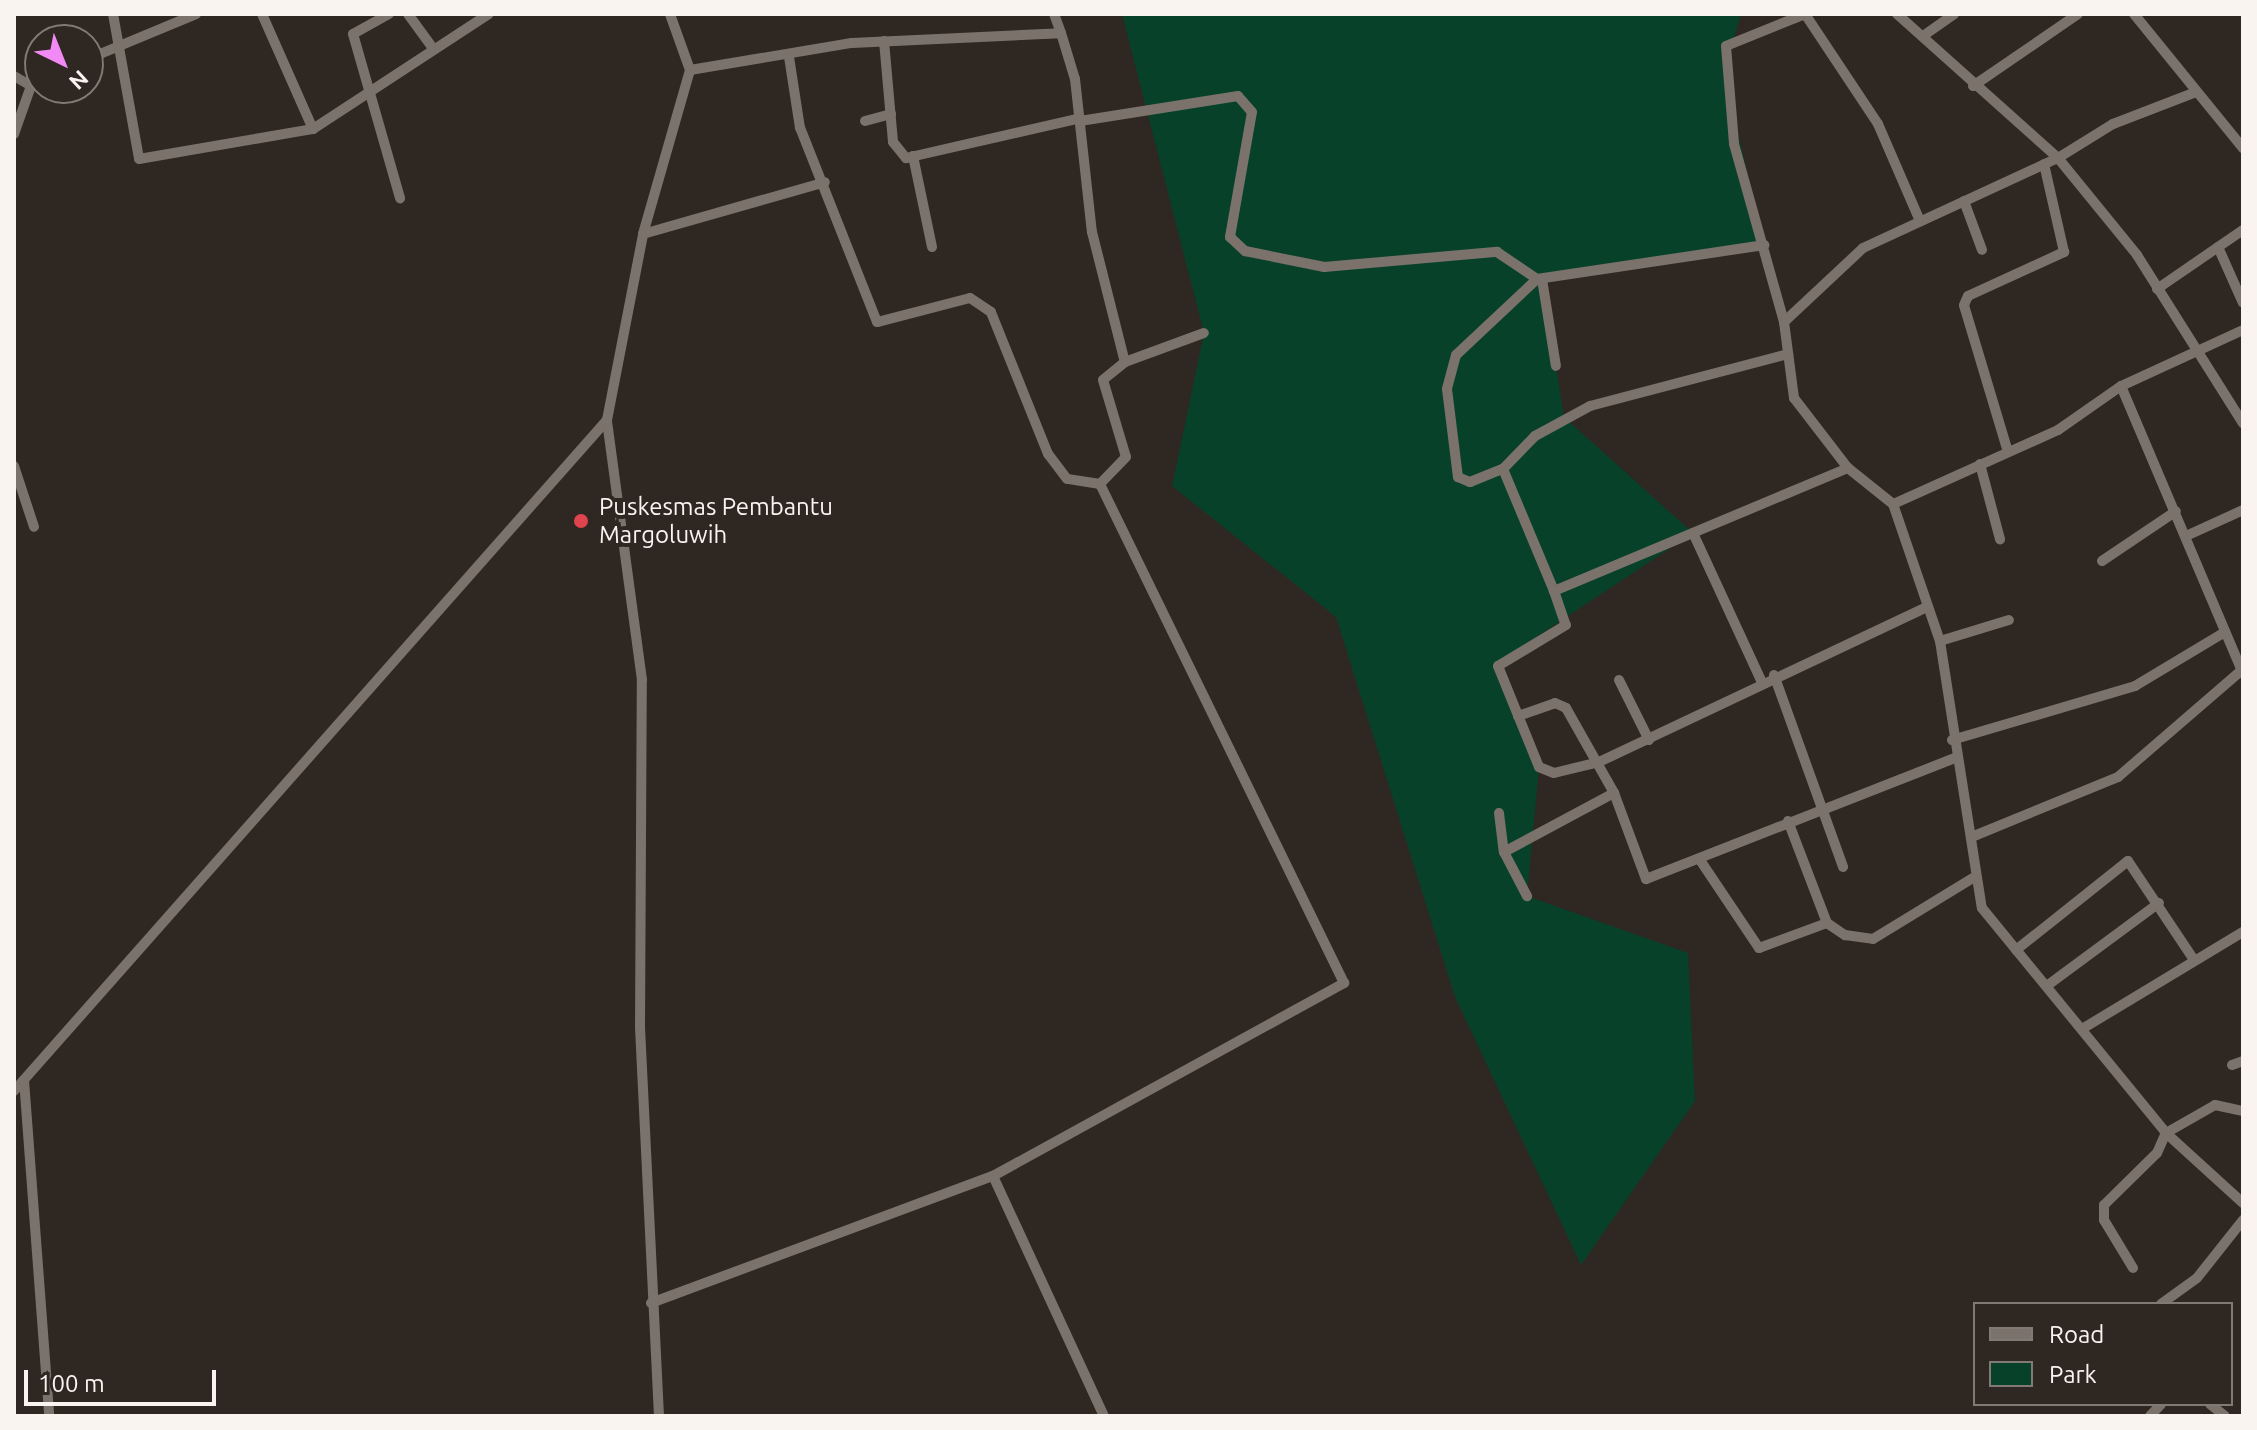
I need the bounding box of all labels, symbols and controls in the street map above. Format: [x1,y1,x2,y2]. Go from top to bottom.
north arrow [24,24,104,104]
text: N [65,66,94,95]
place label: Puskesmas Pembantu Margoluwih [599,493,833,549]
marker: Puskesmas Pembantu Margoluwih [570,510,592,532]
legend [1973,1302,2233,1406]
text: Road [2049,1321,2104,1348]
scale bar [28,1354,220,1404]
text: Park [2049,1361,2097,1388]
text: 100 m [38,1370,105,1397]

